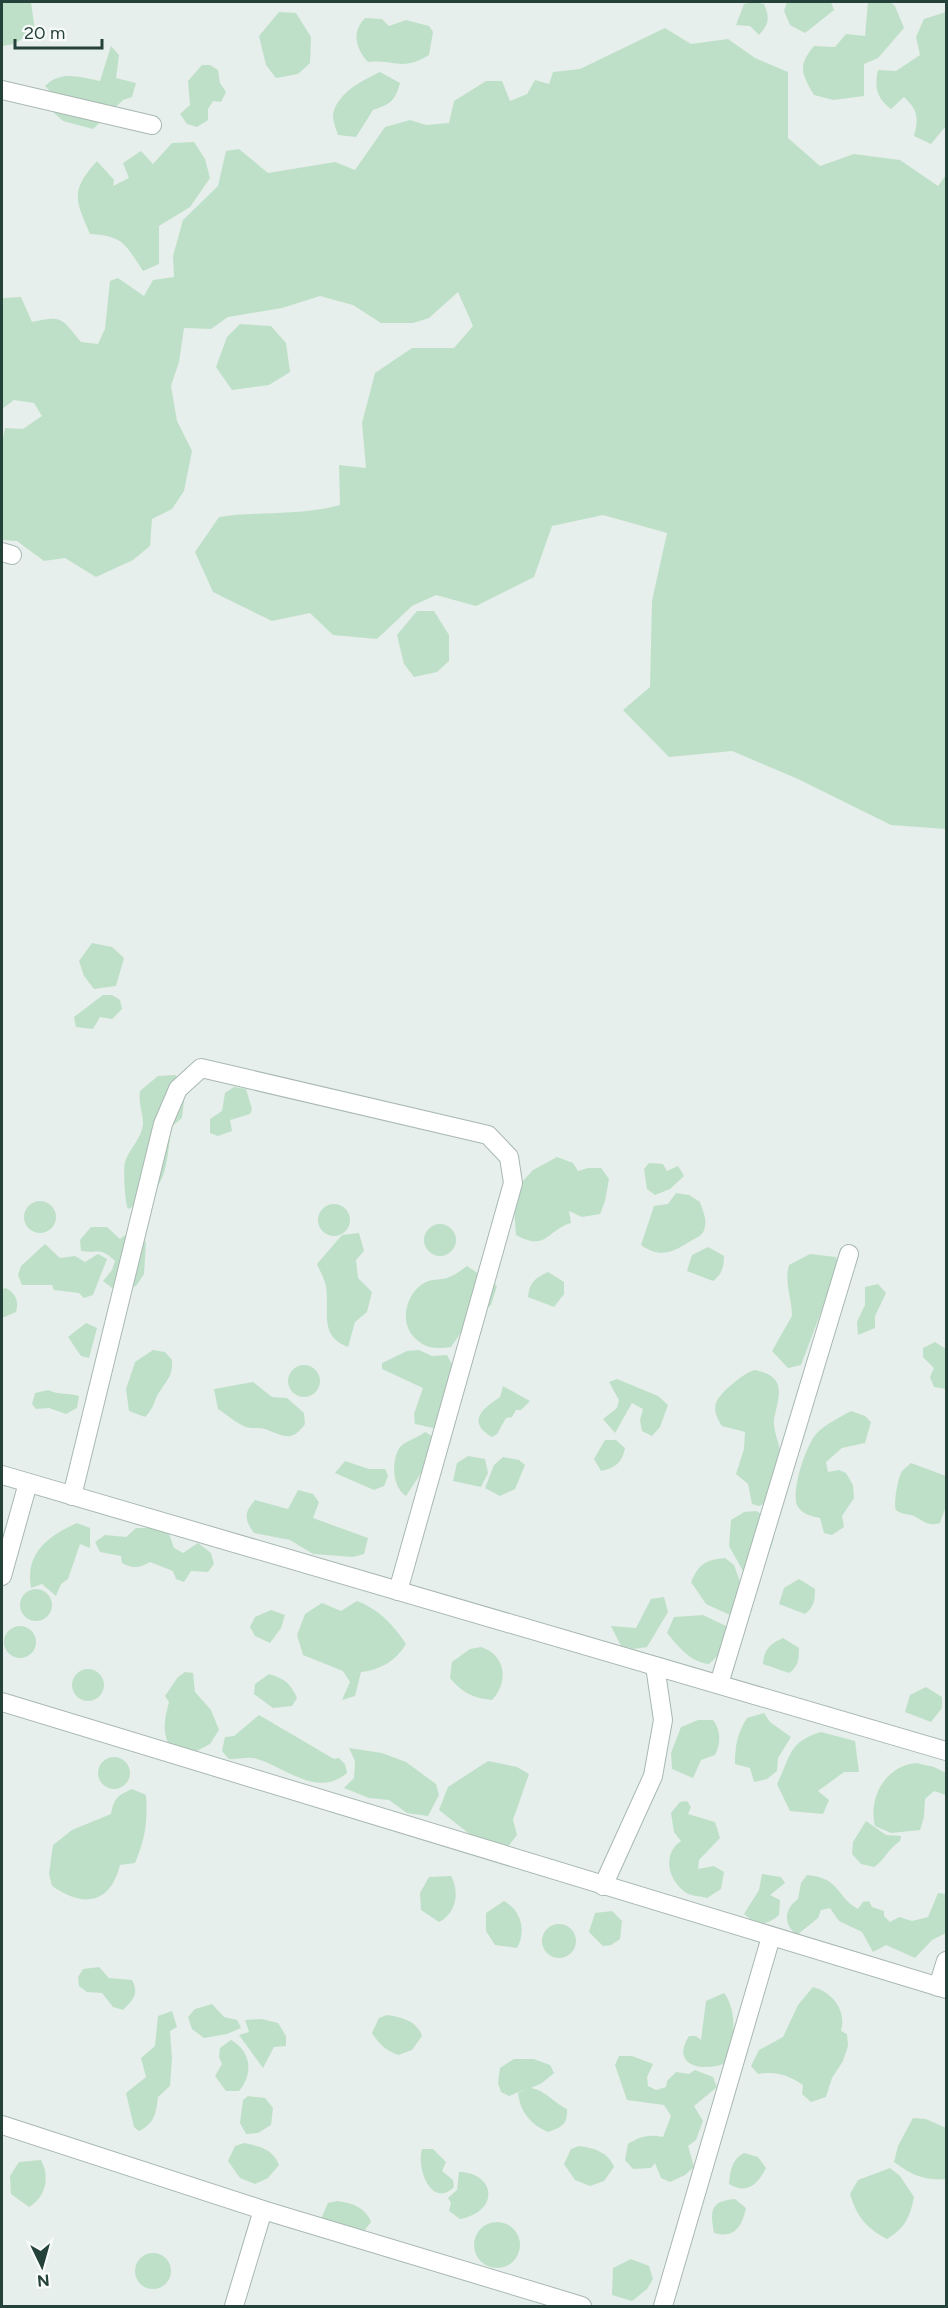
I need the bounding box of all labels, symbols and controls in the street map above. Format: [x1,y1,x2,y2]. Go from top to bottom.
scale bar [15,12,102,50]
text: 20 m [24,22,65,44]
north arrow [12,2236,72,2296]
text: N [36,2270,50,2290]

